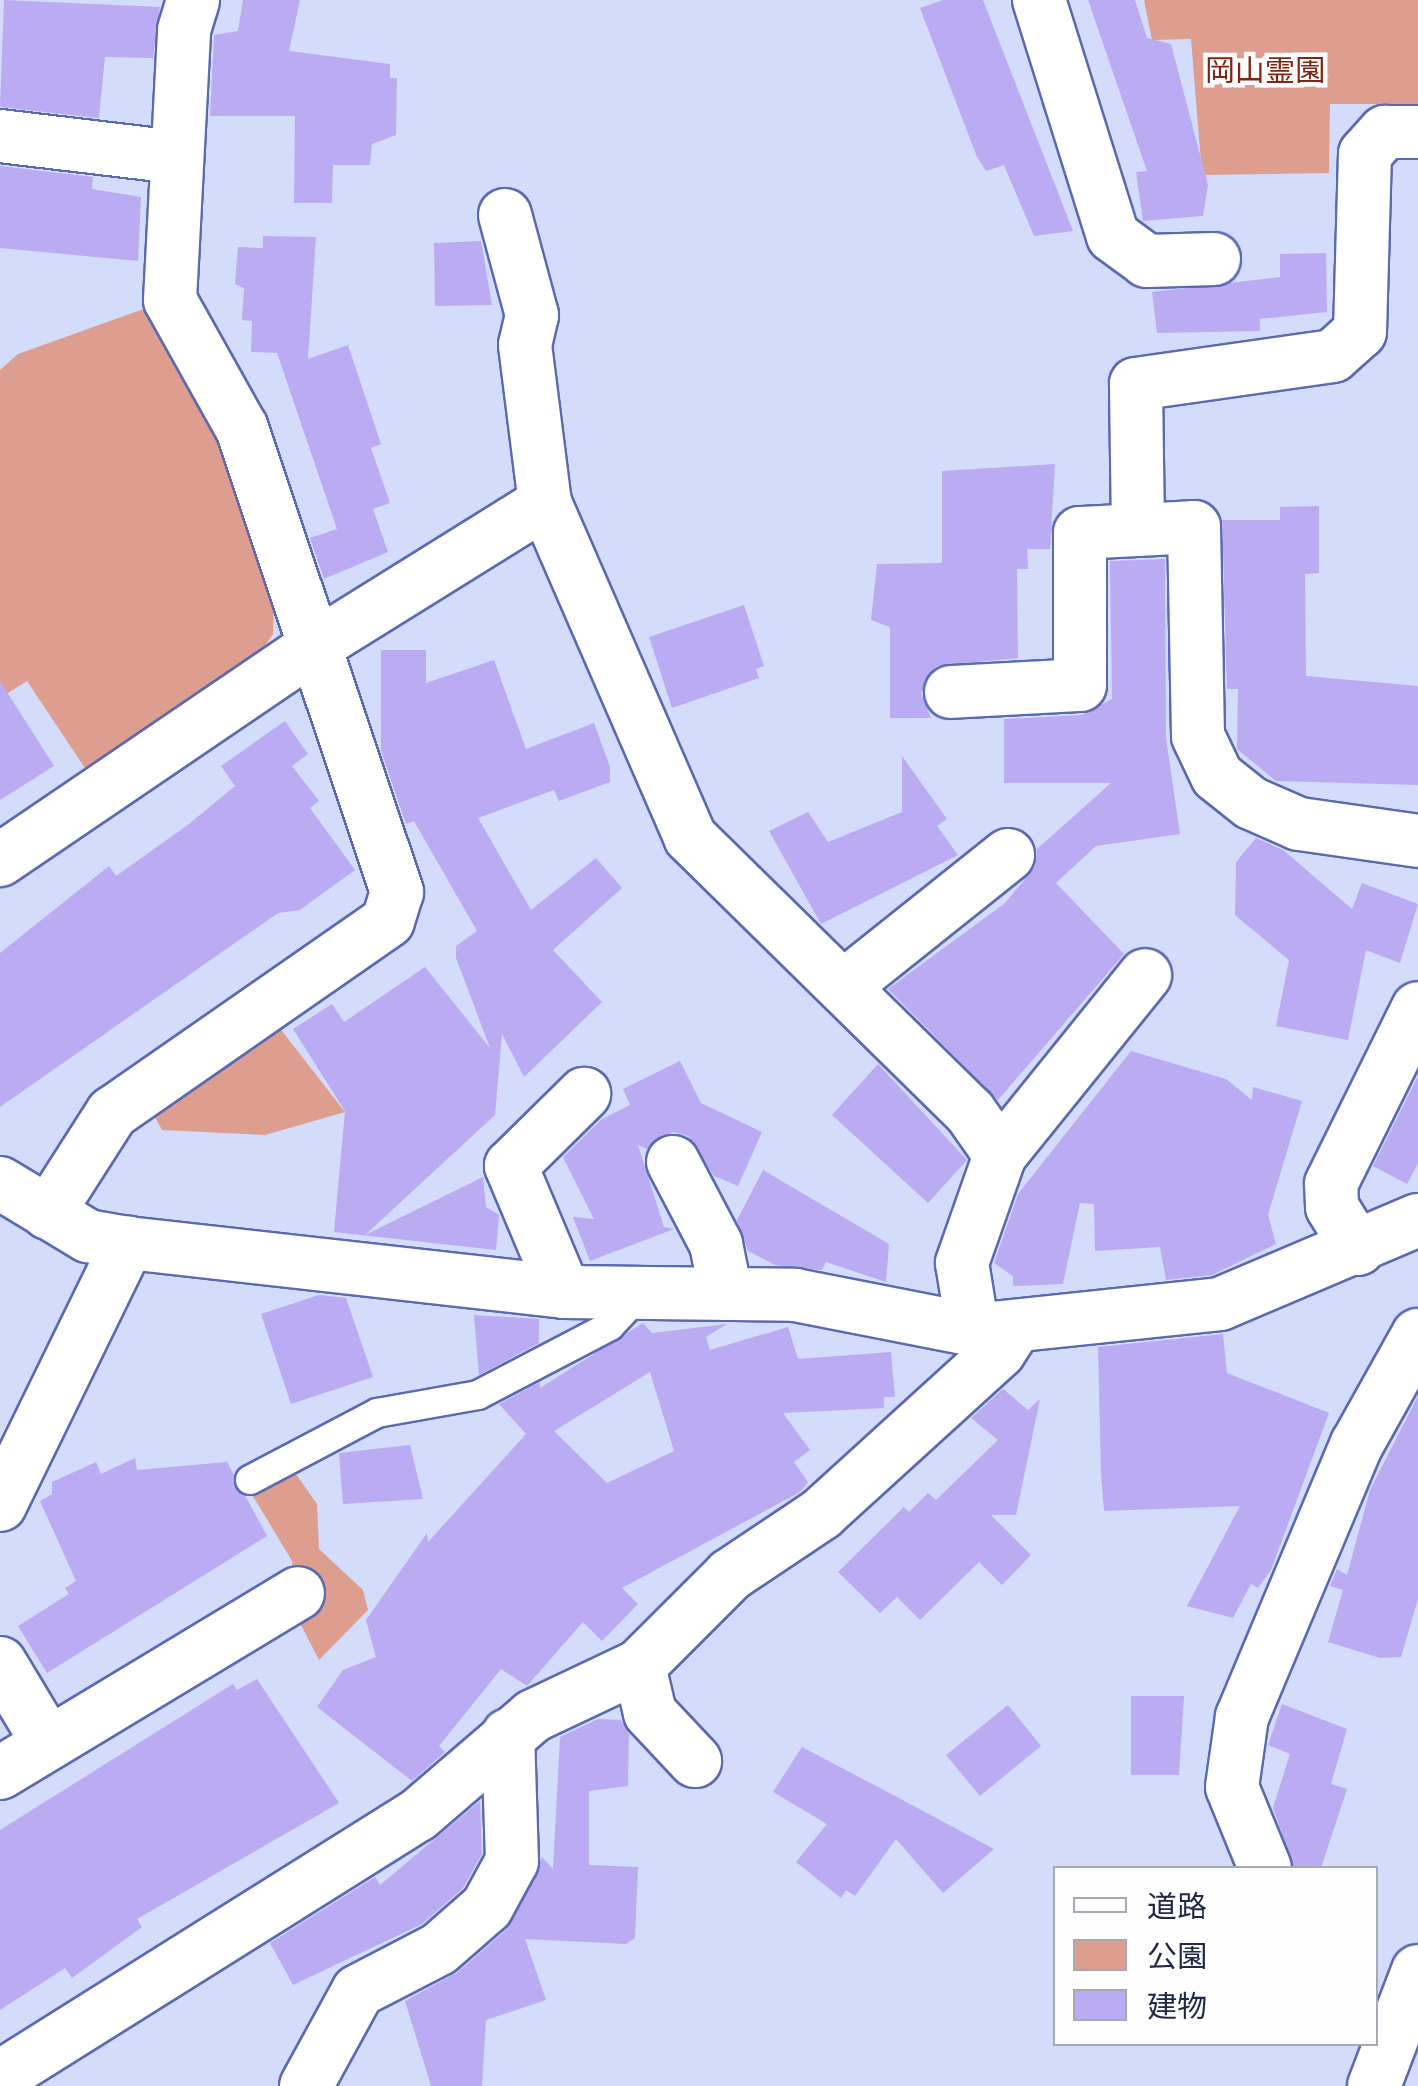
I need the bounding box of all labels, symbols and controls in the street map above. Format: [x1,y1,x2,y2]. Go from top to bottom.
park label: 岡山霊園 [1205,54,1325,90]
legend [1053,1866,1378,2046]
text: 道路 [1147,1887,1207,1928]
text: 公園 [1147,1937,1207,1978]
text: 建物 [1147,1987,1207,2028]

